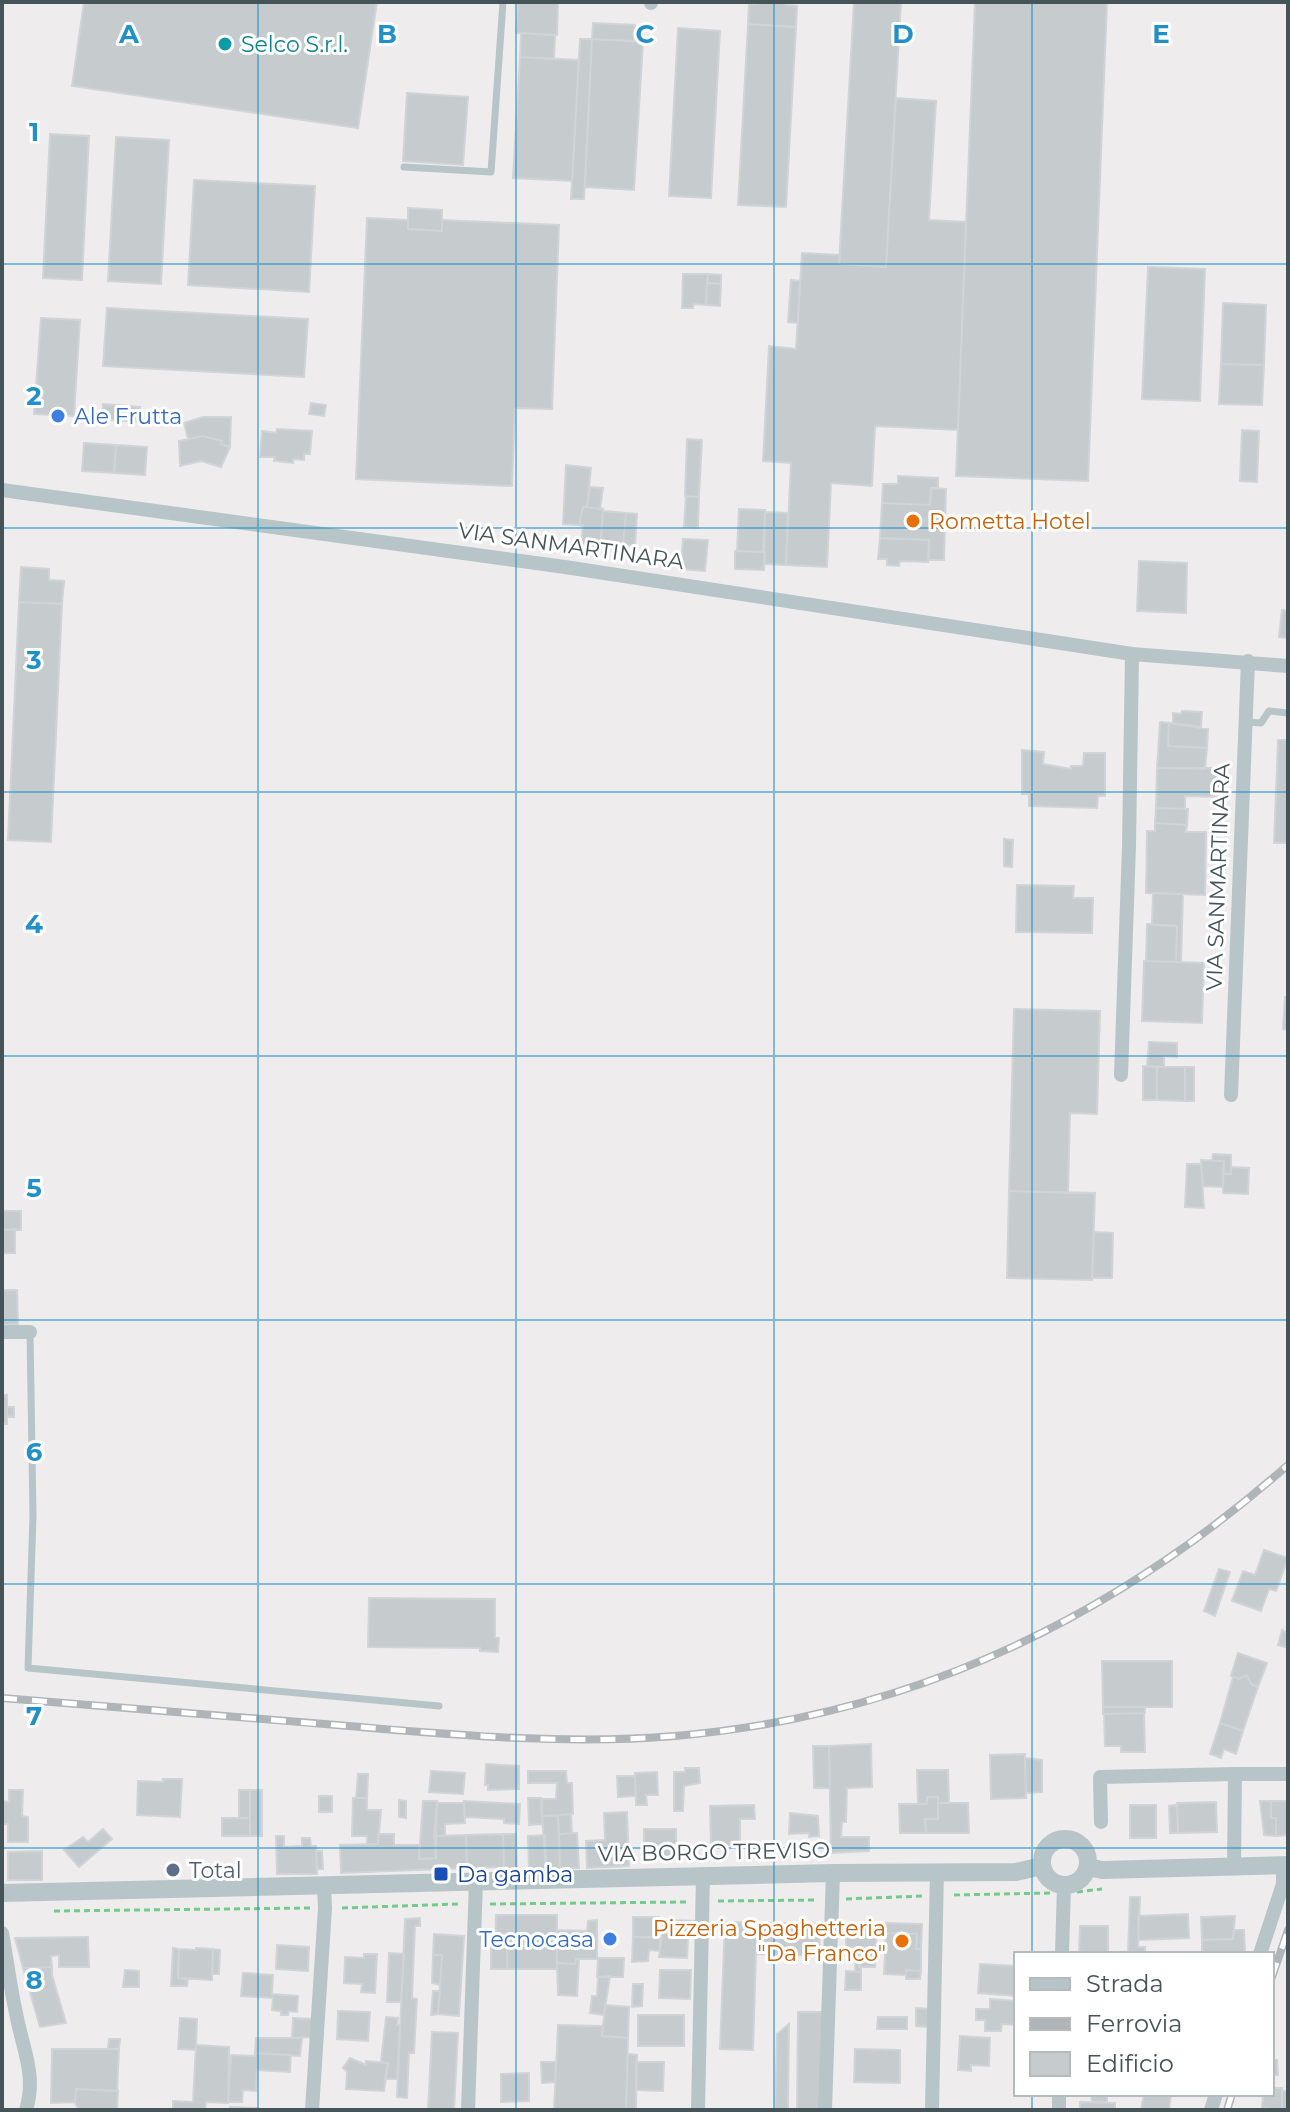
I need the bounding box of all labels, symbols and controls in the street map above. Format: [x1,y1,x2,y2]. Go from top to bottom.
text: A [118,18,140,50]
text: B [377,18,397,50]
text: C [636,18,655,50]
text: D [892,18,914,50]
text: E [1152,18,1170,50]
place label: Selco S.r.l. [241,31,348,58]
marker: Selco S.r.l. [216,35,234,53]
text: 1 [29,116,39,148]
text: 2 [26,380,42,412]
place label: Ale Frutta [74,403,182,430]
marker: Ale Frutta [49,407,67,425]
place label: Rometta Hotel [929,508,1091,535]
marker: Rometta Hotel [904,512,922,530]
street label: VIA SANMARTINARA [456,517,686,575]
text: 3 [25,644,42,676]
street label: VIA SANMARTINARA [1201,763,1235,991]
text: 4 [25,908,43,940]
text: 5 [26,1172,42,1204]
text: 6 [26,1436,43,1468]
text: 7 [26,1700,42,1732]
street label: VIA BORGO TREVISO [598,1836,830,1868]
place label: Total [189,1857,242,1884]
marker: Total [164,1861,182,1879]
place label: Da gamba [457,1861,573,1888]
marker: Da gamba [432,1865,450,1883]
place label: Pizzeria Spaghetteria "Da Franco" [653,1915,886,1967]
place label: Tecnocasa [479,1926,594,1953]
marker: Tecnocasa [601,1930,619,1948]
marker: Pizzeria Spaghetteria "Da Franco" [893,1932,911,1950]
legend [1014,1952,1274,2096]
text: 8 [25,1964,43,1996]
text: Strada [1086,1969,1164,1998]
text: Ferrovia [1086,2009,1182,2038]
text: Edificio [1086,2049,1174,2078]

